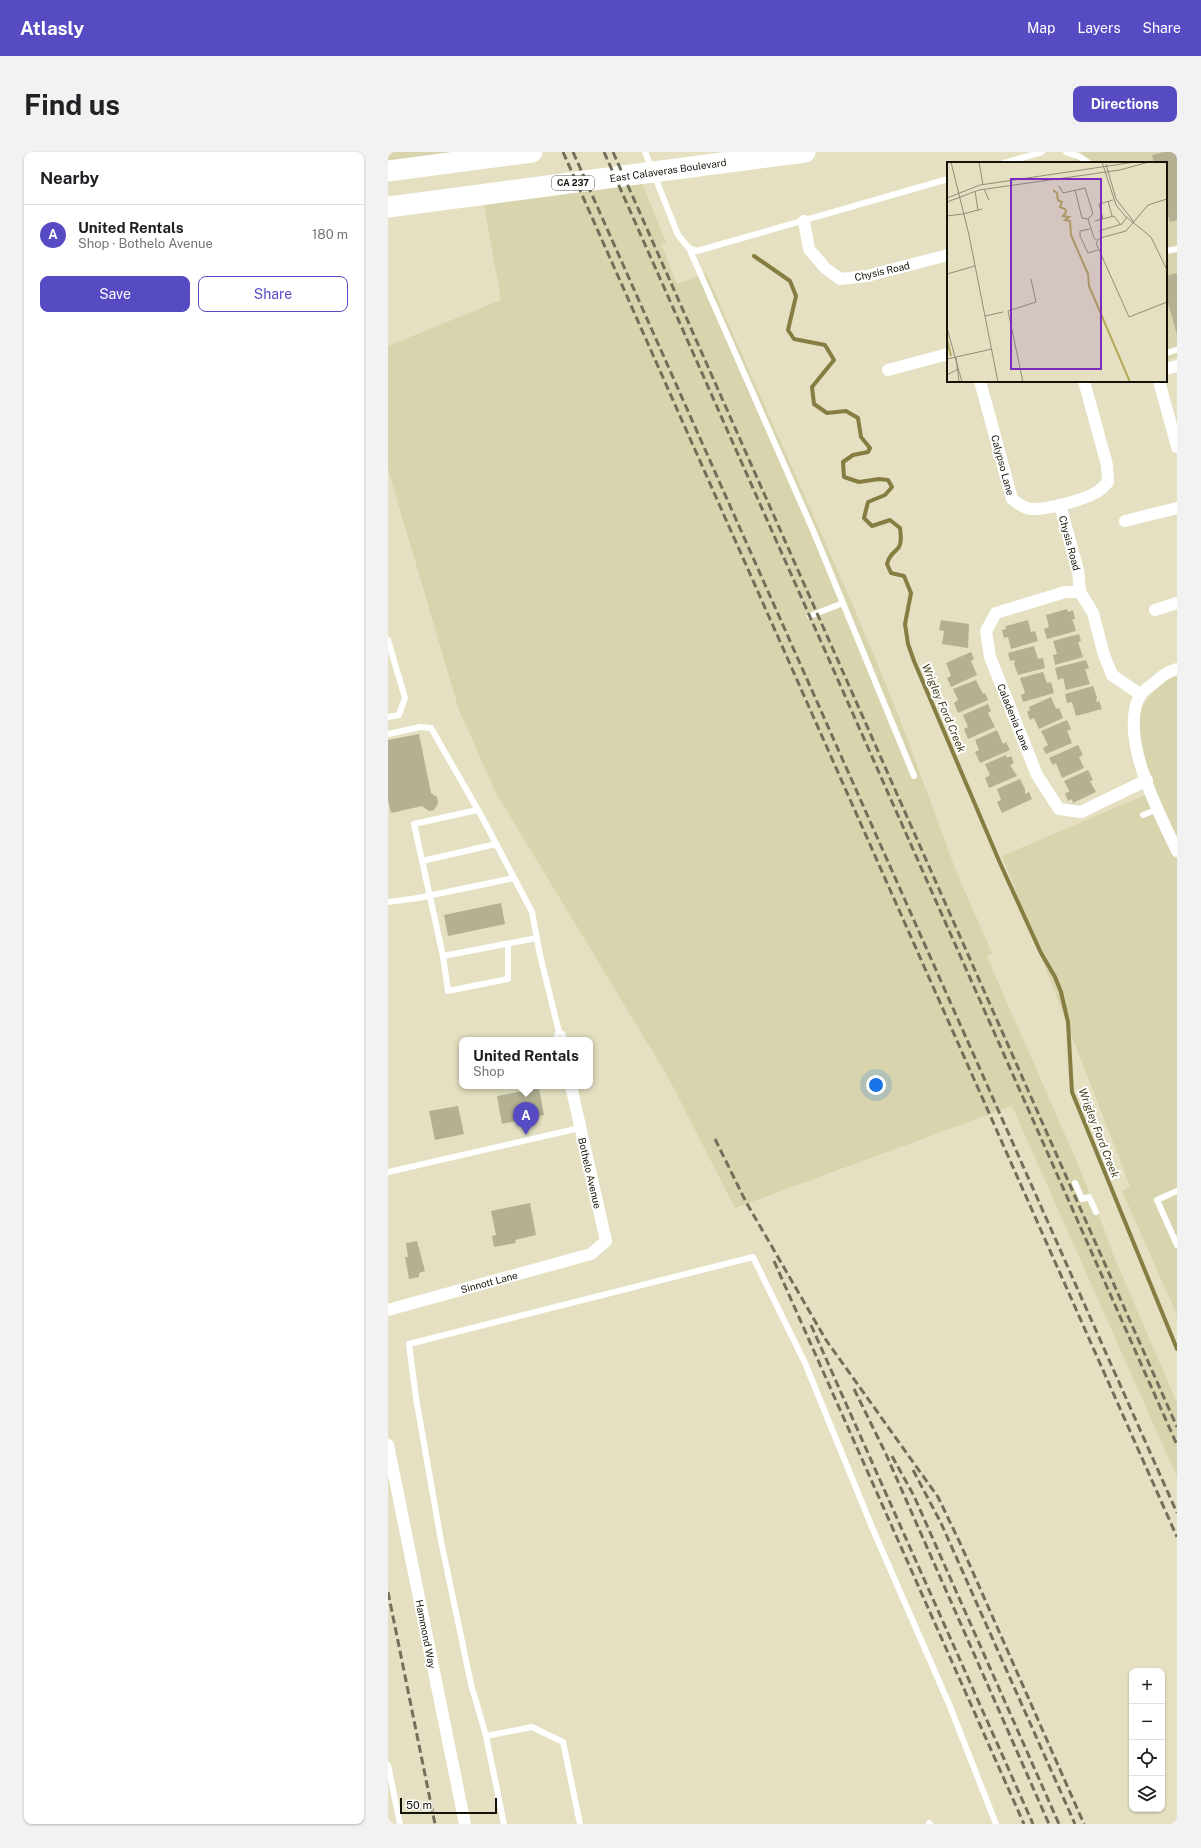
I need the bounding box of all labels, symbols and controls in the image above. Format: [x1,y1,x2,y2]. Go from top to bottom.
text: Atlasly [20,17,84,39]
text: Map [1027,20,1055,36]
text: Layers [1077,20,1121,36]
text: Share [1143,20,1181,36]
button: Directions [1073,86,1177,122]
text: Find us [24,88,120,121]
street label: East Calaveras Boulevard [609,156,727,184]
inset map [947,162,1167,382]
text: Nearby [40,168,99,188]
road number: CA 237 [552,176,594,190]
text: United Rentals [78,219,184,236]
text: A [48,227,58,242]
text: 180 m [312,227,348,242]
text: Shop · Bothelo Avenue [78,236,213,251]
street label: Chysis Road [853,259,911,283]
button: Save [40,276,190,312]
button: Share [198,276,348,312]
street label: Calypso Lane [989,433,1017,497]
street label: Chysis Road [1057,514,1083,572]
water label: Wrigley Ford Creek [920,662,968,754]
street label: Caladenia Lane [995,682,1033,753]
popup [459,1037,593,1089]
text: United Rentals [473,1047,579,1064]
text: Shop [473,1064,504,1079]
your location [866,1075,886,1095]
water label: Wrigley Ford Creek [1076,1087,1122,1180]
pin: A [513,1102,539,1135]
street label: Bothelo Avenue [576,1136,604,1210]
street label: Sinnott Lane [459,1269,519,1295]
street label: Hammond Way [413,1599,439,1670]
map controls [1129,1668,1165,1812]
button: + [1129,1668,1165,1704]
button: − [1129,1704,1165,1740]
button: locate [1129,1740,1165,1776]
button: layers [1129,1776,1165,1812]
scale bar [400,1796,497,1815]
text: 50 m [406,1799,432,1811]

